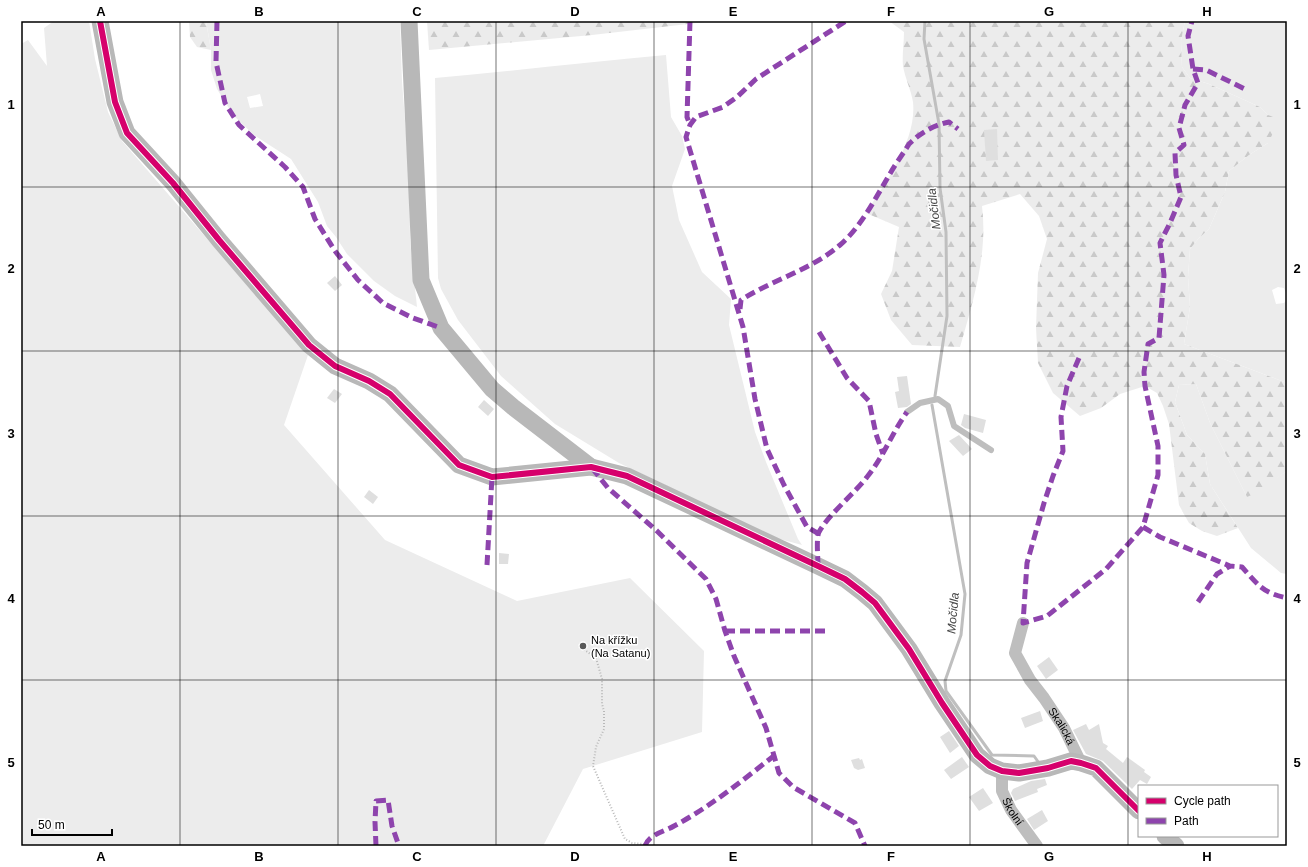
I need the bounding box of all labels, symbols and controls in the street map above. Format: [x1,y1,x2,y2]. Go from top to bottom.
text: A [96,4,106,19]
text: B [254,4,264,19]
text: C [412,4,422,19]
text: D [570,4,580,19]
text: E [729,4,738,19]
text: F [887,4,895,19]
text: G [1044,4,1054,19]
text: H [1202,4,1212,19]
text: 1 [7,97,15,112]
text: 1 [1293,97,1301,112]
water label: Močidla [924,187,943,230]
text: 2 [7,261,15,276]
text: 2 [1293,261,1301,276]
text: 3 [7,426,15,441]
text: 3 [1293,426,1301,441]
text: 4 [7,591,15,606]
water label: Močidla [944,591,962,634]
text: 4 [1293,591,1301,606]
place label: Na křížku (Na Satanu) [591,634,650,659]
marker: Na křížku (Na Satanu) [578,641,588,651]
street label: Skalická [1046,705,1078,747]
text: 5 [7,755,15,770]
text: 5 [1293,755,1301,770]
legend [1138,785,1278,837]
text: Cycle path [1174,794,1231,808]
street label: Školní [1000,795,1026,828]
scale bar [32,811,112,837]
text: Path [1174,814,1199,828]
text: 50 m [38,818,65,832]
text: A [96,849,106,864]
text: B [254,849,264,864]
text: C [412,849,422,864]
text: D [570,849,580,864]
text: E [729,849,738,864]
text: F [887,849,895,864]
text: G [1044,849,1054,864]
text: H [1202,849,1212,864]

